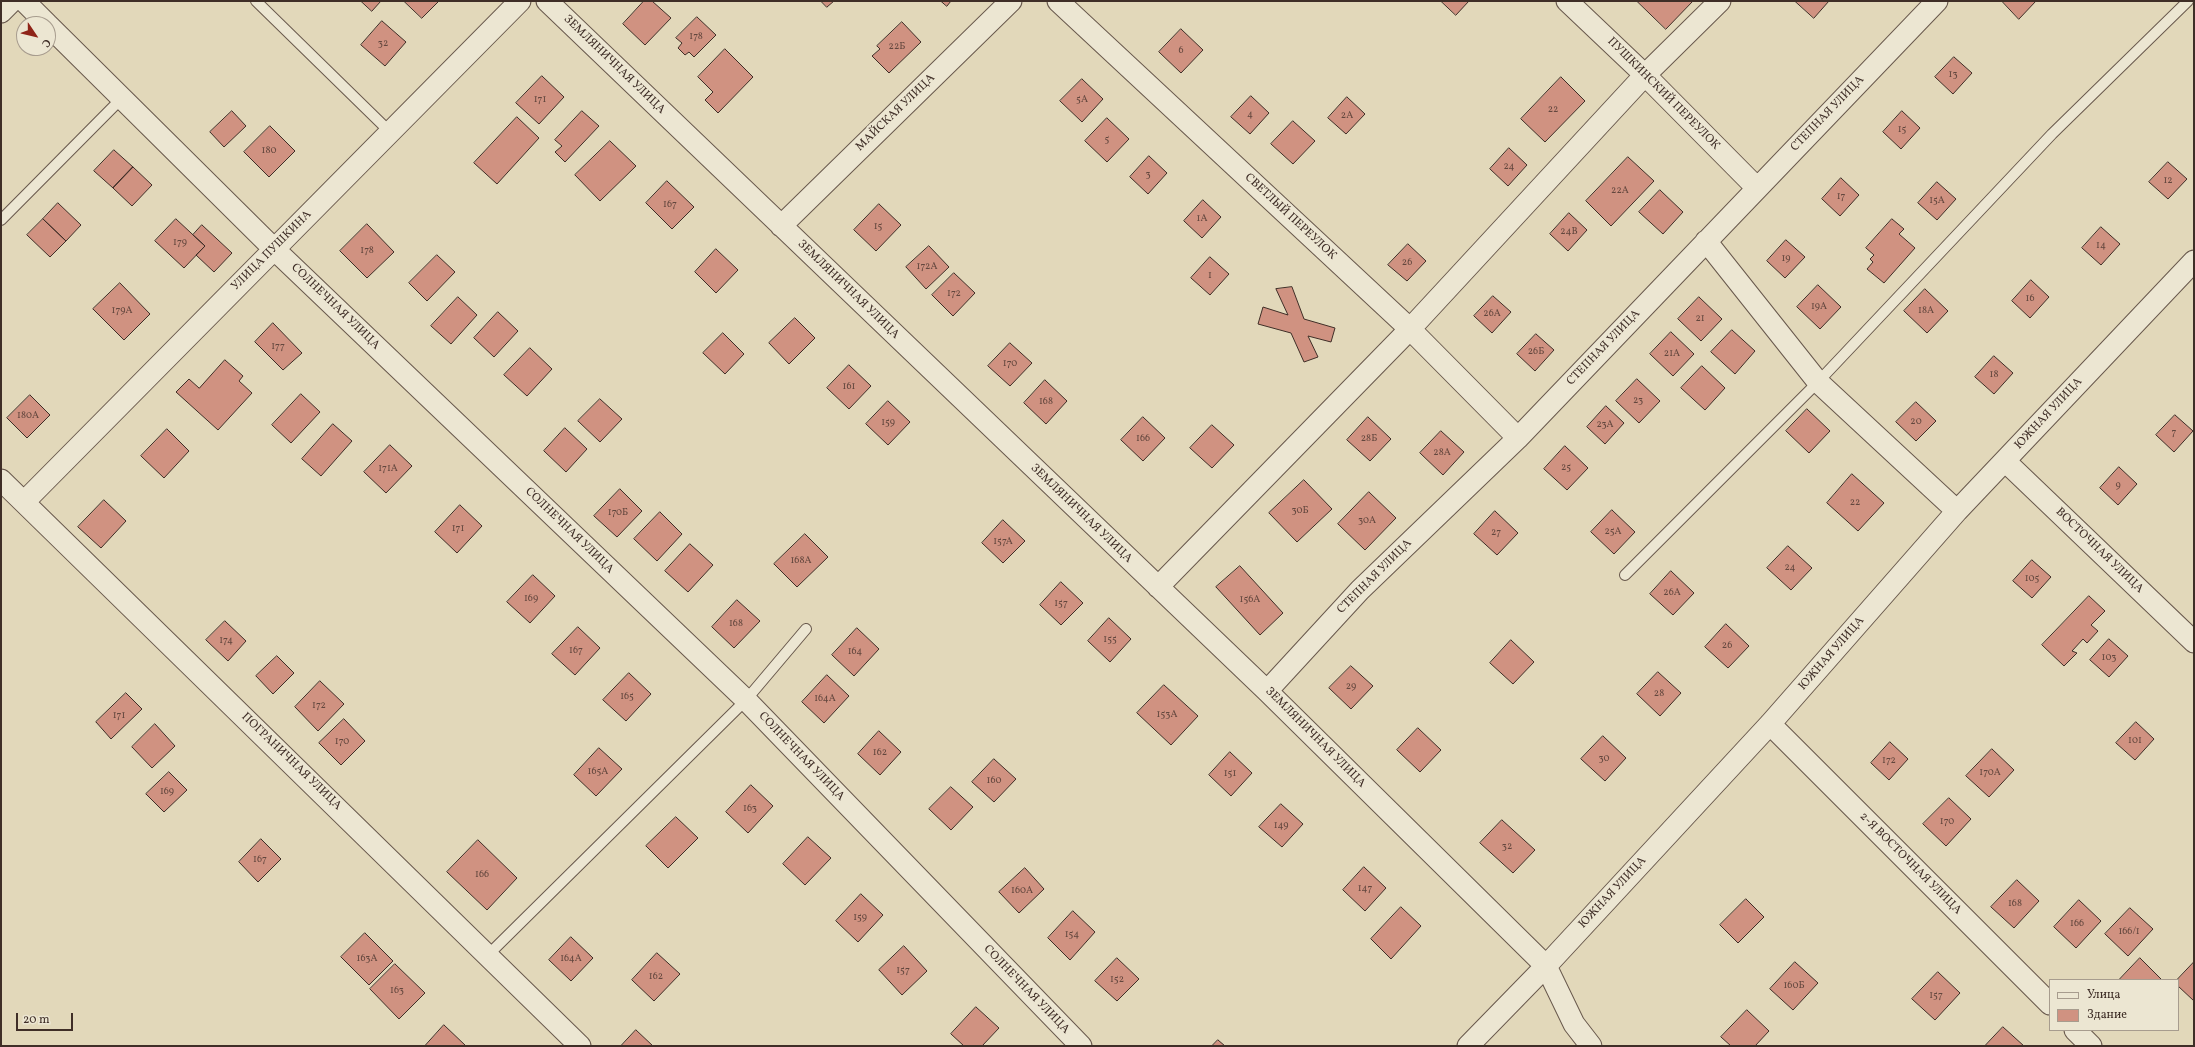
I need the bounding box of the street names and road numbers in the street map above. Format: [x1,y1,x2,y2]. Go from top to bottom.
street label: ЗЕМЛЯНИЧНАЯ УЛИЦА [560,13,668,117]
street label: ПУШКИНСКИЙ ПЕРЕУЛОК [1604,35,1722,153]
street label: МАЙСКАЯ УЛИЦА [853,71,939,155]
street label: СТЕПНАЯ УЛИЦА [1788,73,1868,155]
street label: СВЕТЛЫЙ ПЕРЕУЛОК [1241,171,1339,263]
street label: УЛИЦА ПУШКИНА [229,208,315,294]
street label: ЗЕМЛЯНИЧНАЯ УЛИЦА [794,238,902,342]
street label: СОЛНЕЧНАЯ УЛИЦА [288,261,382,353]
street label: СТЕПНАЯ УЛИЦА [1564,307,1644,389]
street label: ЮЖНАЯ УЛИЦА [2012,375,2086,453]
street label: ЗЕМЛЯНИЧНАЯ УЛИЦА [1027,462,1135,566]
street label: СОЛНЕЧНАЯ УЛИЦА [522,485,616,577]
street label: ВОСТОЧНАЯ УЛИЦА [2052,505,2146,597]
street label: СТЕПНАЯ УЛИЦА [1335,537,1415,617]
street label: ЮЖНАЯ УЛИЦА [1796,614,1868,694]
street label: ЗЕМЛЯНИЧНАЯ УЛИЦА [1262,685,1368,791]
street label: ПОГРАНИЧНАЯ УЛИЦА [238,710,344,814]
street label: СОЛНЕЧНАЯ УЛИЦА [755,710,847,804]
street label: 2-Я ВОСТОЧНАЯ УЛИЦА [1856,810,1964,918]
street label: ЮЖНАЯ УЛИЦА [1576,854,1650,932]
street label: СОЛНЕЧНАЯ УЛИЦА [980,943,1072,1037]

